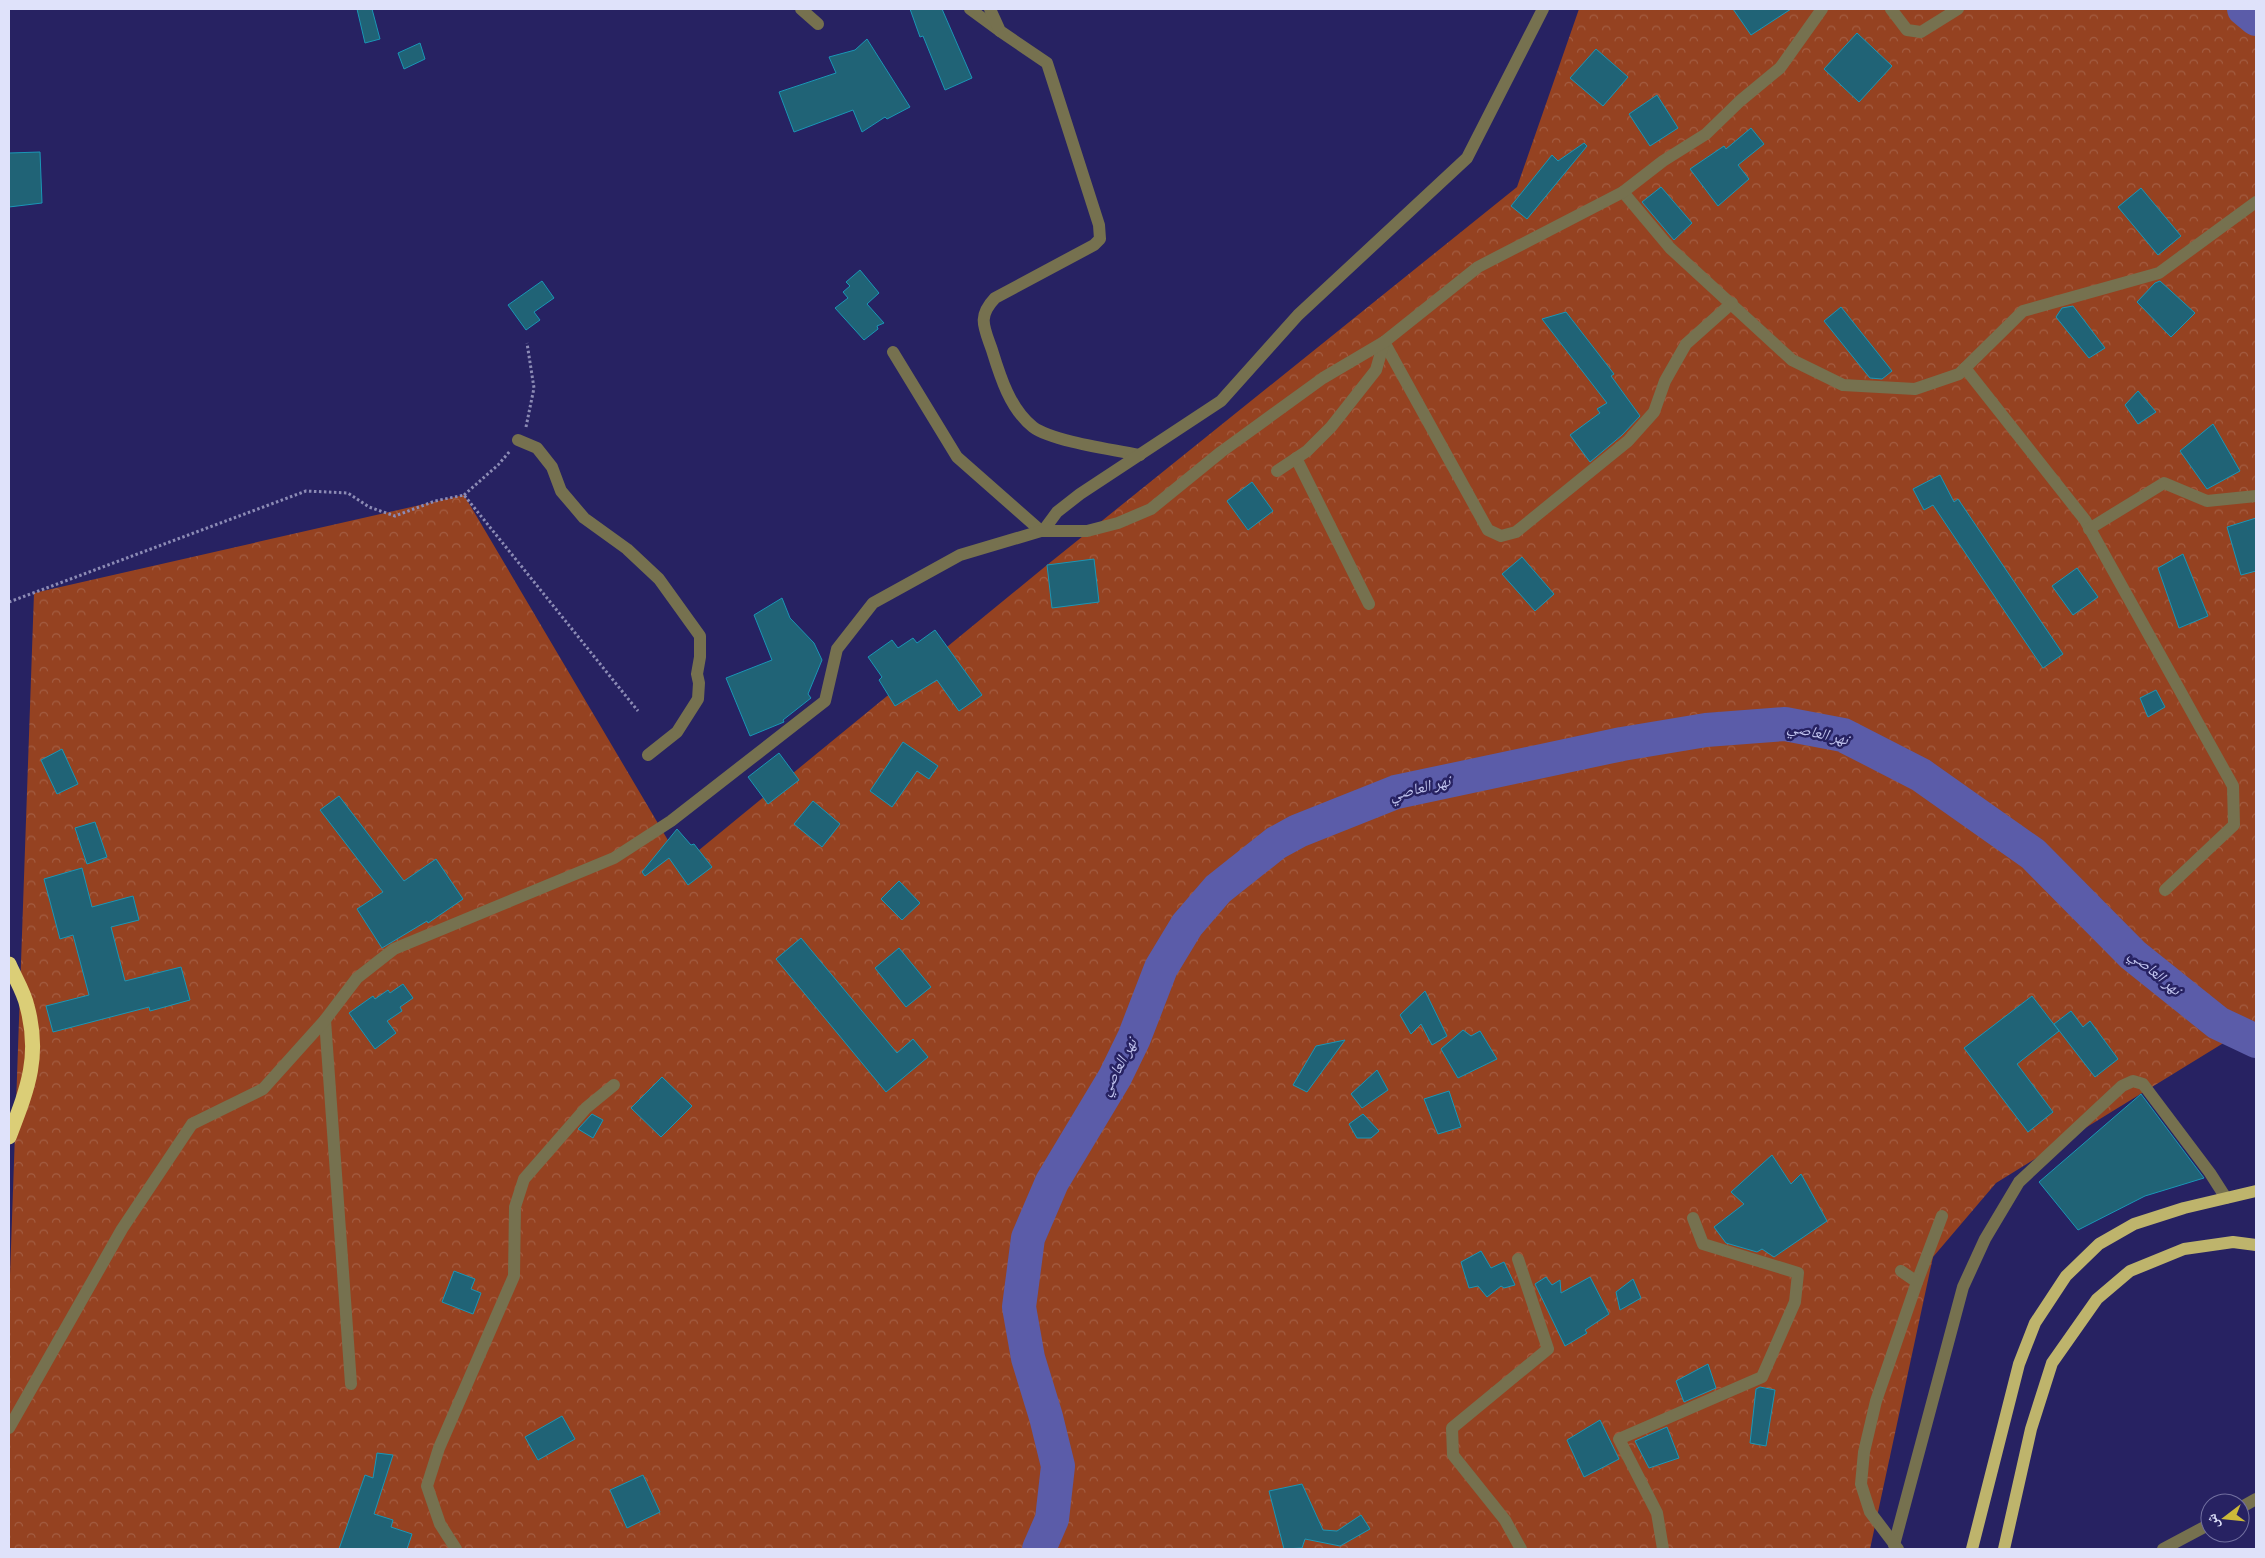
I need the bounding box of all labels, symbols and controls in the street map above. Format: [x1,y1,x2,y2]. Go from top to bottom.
water label: نهر العاصي [1785,716,1853,752]
water label: نهر العاصي [1388,770,1456,807]
water label: نهر العاصي [2124,944,2187,1003]
water label: نهر العاصي [1095,1033,1144,1100]
north arrow [2200,1493,2250,1543]
text: ش [2203,1512,2223,1531]

